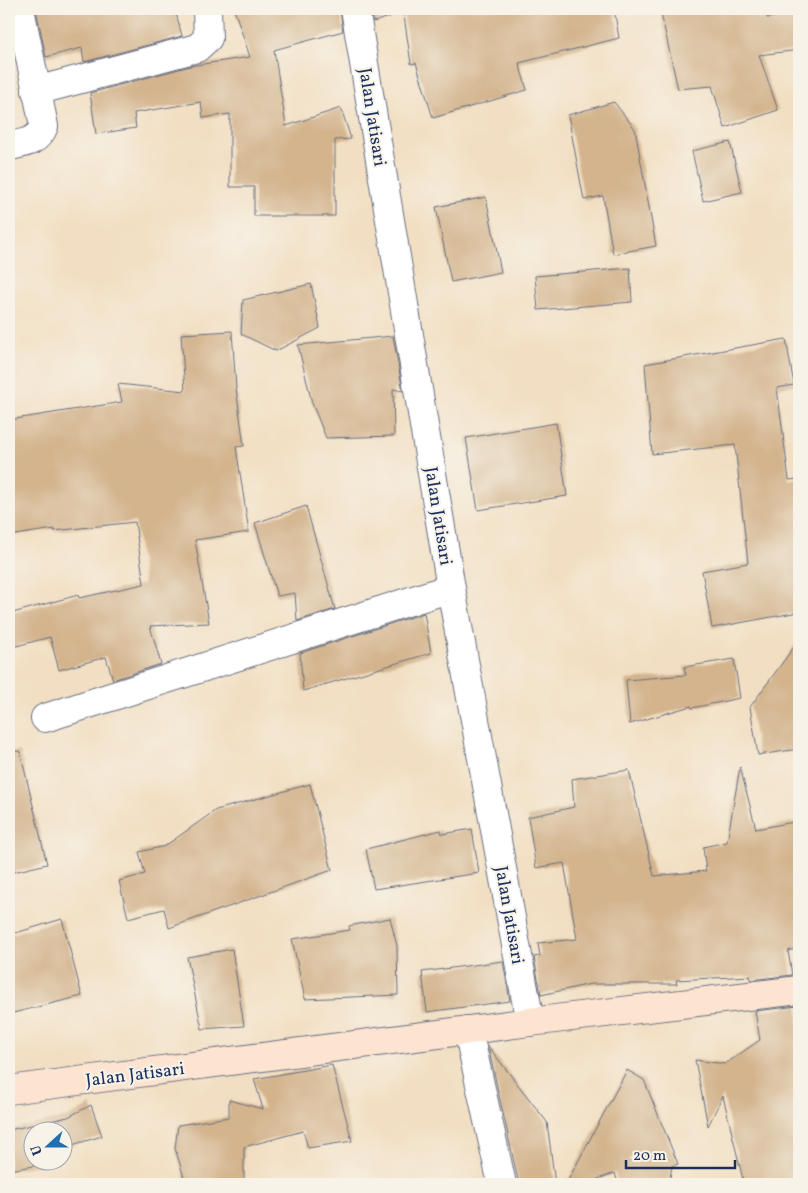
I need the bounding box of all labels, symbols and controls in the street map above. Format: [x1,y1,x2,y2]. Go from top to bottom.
street label: Jalan Jatisari [351,66,392,168]
street label: Jalan Jatisari [417,465,458,567]
street label: Jalan Jatisari [488,864,529,966]
street label: Jalan Jatisari [84,1057,186,1094]
north arrow [22,1120,72,1170]
scale bar [626,1138,734,1170]
text: U [27,1142,48,1158]
text: 20 m [633,1146,666,1167]

